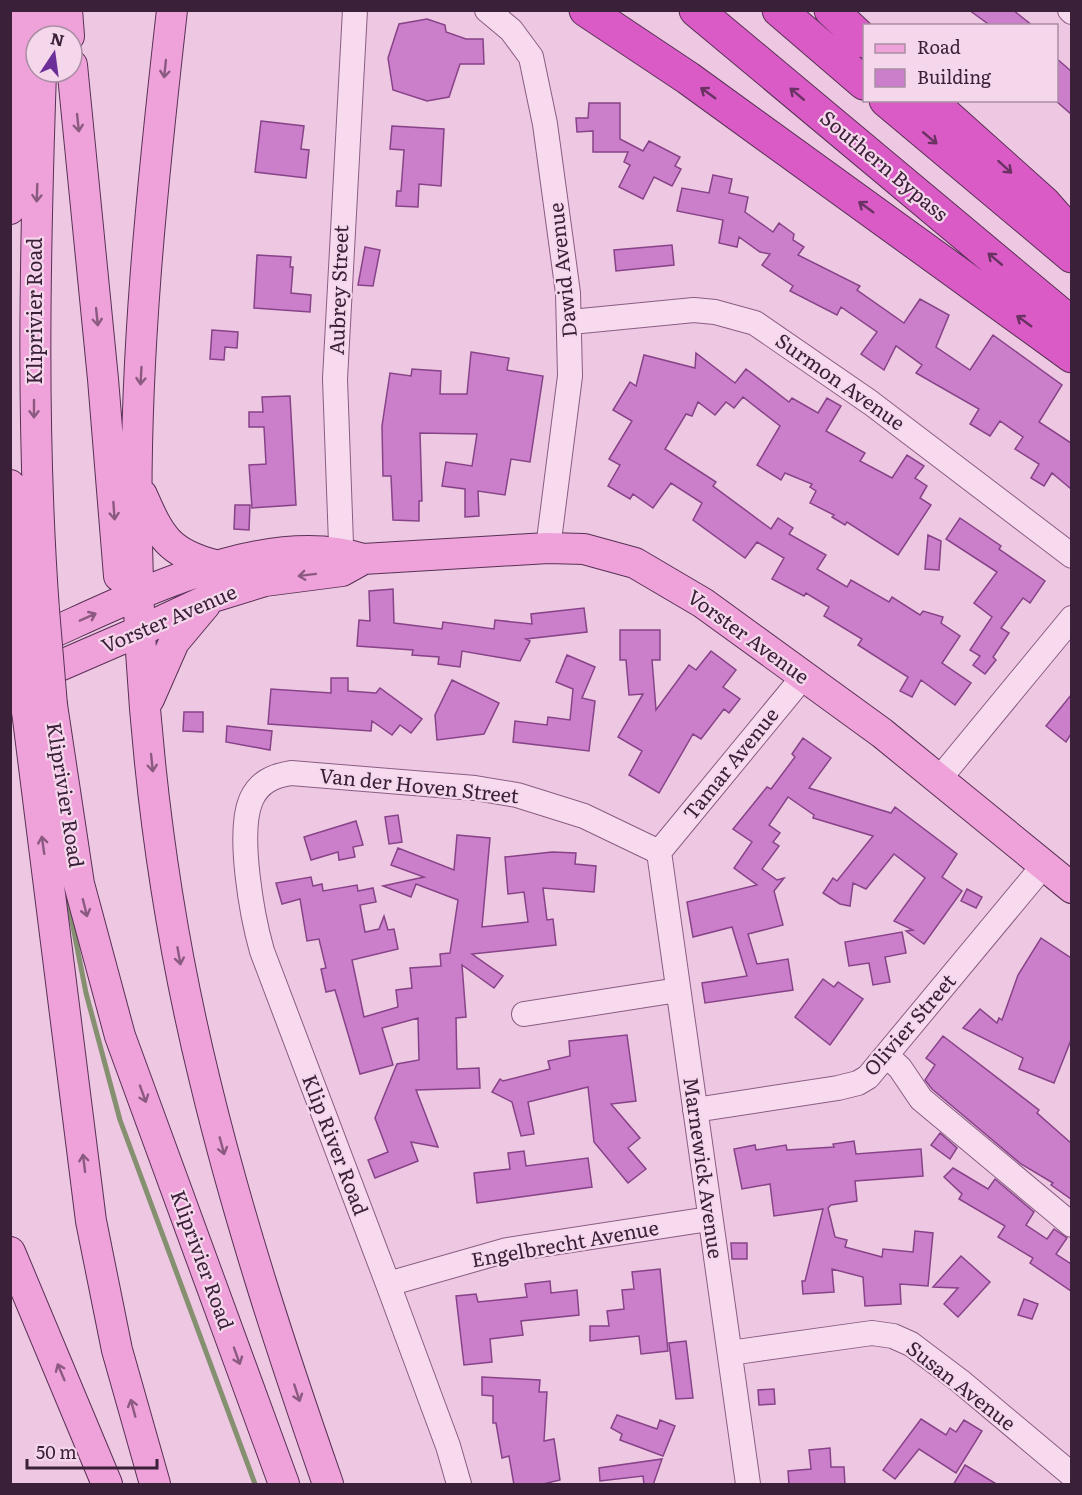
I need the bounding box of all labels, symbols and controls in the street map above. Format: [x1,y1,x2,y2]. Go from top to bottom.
north arrow [24,24,84,84]
legend [863,24,1058,102]
text: N [48,25,67,52]
text: Road [917,33,961,60]
one-way arrow [160,58,171,78]
text: Building [917,63,992,90]
one-way arrow [701,87,717,99]
one-way arrow [789,87,805,100]
street label: Southern Bypass [815,102,956,227]
one-way arrow [73,113,84,132]
one-way arrow [922,131,937,145]
one-way arrow [997,160,1012,174]
one-way arrow [31,183,43,203]
street label: Dawid Avenue [539,201,583,339]
one-way arrow [859,201,875,213]
street label: Aubrey Street [320,224,354,356]
street label: Kliprivier Road [18,238,48,384]
one-way arrow [988,252,1003,266]
one-way arrow [92,307,103,327]
one-way arrow [1016,315,1032,328]
street label: Surmon Avenue [770,324,912,436]
one-way arrow [135,365,146,385]
one-way arrow [28,399,40,419]
one-way arrow [109,501,120,521]
one-way arrow [298,570,318,581]
street label: Vorster Avenue [96,575,241,659]
street label: Vorster Avenue [682,581,816,690]
one-way arrow [79,611,97,622]
street label: Tamar Avenue [674,700,784,826]
street label: Kliprivier Road [41,720,93,870]
one-way arrow [147,753,158,773]
street label: Van der Hoven Street [318,759,521,809]
one-way arrow [37,835,48,855]
one-way arrow [80,898,92,917]
one-way arrow [174,946,185,966]
street label: Olivier Street [855,966,962,1081]
street label: Klip River Road [296,1069,378,1219]
street label: Marnewick Avenue [677,1075,733,1260]
one-way arrow [138,1084,149,1103]
one-way arrow [217,1137,228,1156]
one-way arrow [78,1154,89,1174]
street label: Kliprivier Road [165,1185,243,1333]
street label: Engelbrecht Avenue [469,1211,661,1273]
street label: Susan Avenue [901,1332,1023,1437]
one-way arrow [232,1346,243,1365]
one-way arrow [55,1363,66,1382]
one-way arrow [292,1383,303,1402]
one-way arrow [127,1399,138,1418]
scale bar [27,1432,158,1470]
text: 50 m [36,1438,77,1465]

